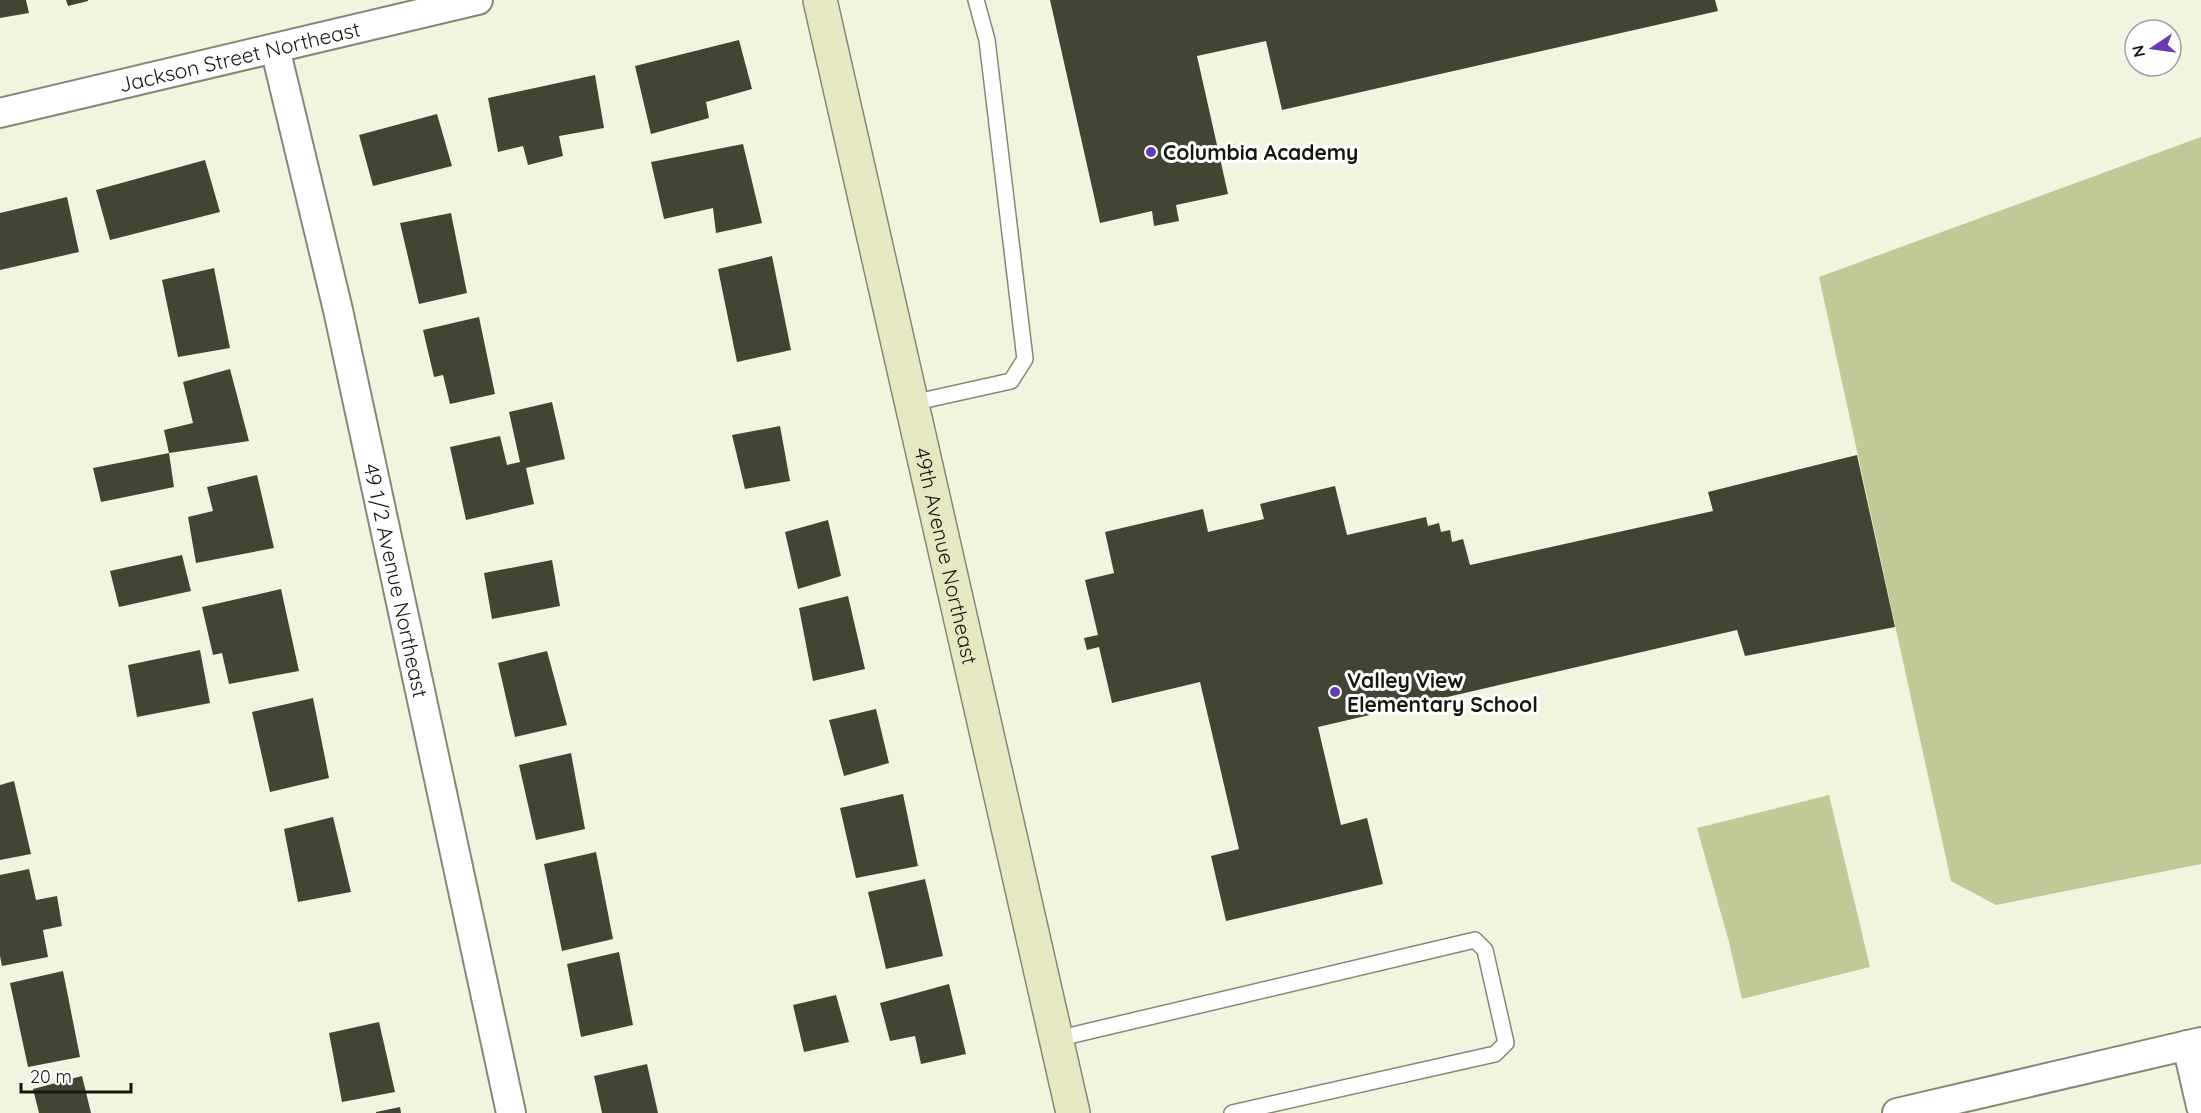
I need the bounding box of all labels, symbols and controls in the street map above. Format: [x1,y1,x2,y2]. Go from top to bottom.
street label: Jackson Street Northeast [116,15,363,97]
north arrow [2123,18,2183,78]
text: N [2127,43,2149,59]
place label: Columbia Academy [1163,139,1358,165]
marker: Columbia Academy [1144,145,1158,159]
street label: 49th Avenue Northeast [909,445,984,667]
street label: 49 1/2 Avenue Northeast [358,461,434,700]
place label: Valley View Elementary School [1347,667,1538,717]
marker: Valley View Elementary School [1328,685,1342,699]
scale bar [21,1056,130,1094]
text: 20 m [30,1065,72,1088]

